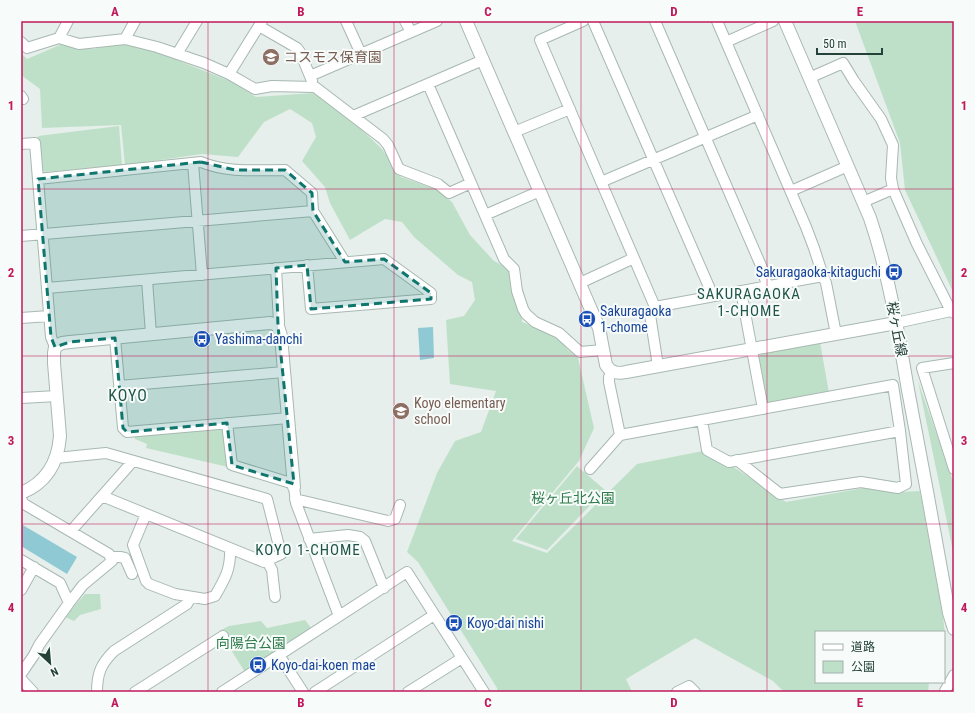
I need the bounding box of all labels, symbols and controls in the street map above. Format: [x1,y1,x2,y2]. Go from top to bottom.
text: A [111,4,119,19]
text: B [297,4,305,19]
text: C [484,4,492,19]
text: D [670,4,678,19]
text: E [857,4,864,19]
scale bar [817,30,882,56]
text: 50 m [823,37,847,51]
school or university icon: コスモス保育園 [261,47,281,67]
place label: コスモス保育園 [284,49,382,65]
text: 1 [8,98,14,113]
text: 1 [961,98,967,113]
bus stop icon: Sakuragaoka-kitaguchi [884,262,904,282]
place label: Sakuragaoka-kitaguchi [756,264,881,280]
text: 2 [8,265,15,280]
text: 2 [961,265,968,280]
district label: SAKURAGAOKA 1-CHOME [697,285,801,320]
street label: 桜ヶ丘線 [884,300,910,358]
place label: Sakuragaoka 1-chome [600,303,671,335]
bus stop icon: Sakuragaoka 1-chome [577,309,597,329]
bus stop icon: Yashima-danchi [192,329,212,349]
place label: Yashima-danchi [215,331,303,347]
district label: KOYO [108,386,148,405]
place label: Koyo elementary school [414,395,506,427]
school or university icon: Koyo elementary school [391,401,411,421]
text: 3 [8,433,14,448]
text: 3 [961,433,967,448]
park label: 桜ヶ丘北公園 [531,490,615,506]
district label: KOYO 1-CHOME [255,541,361,559]
text: 4 [8,600,15,615]
text: 4 [961,600,968,615]
bus stop icon: Koyo-dai nishi [444,613,464,633]
place label: Koyo-dai nishi [467,615,544,631]
legend [815,631,945,683]
park label: 向陽台公園 [216,635,286,651]
text: 道路 [851,640,875,654]
north arrow [30,643,70,683]
bus stop icon: Koyo-dai-koen mae [248,655,268,675]
place label: Koyo-dai-koen mae [271,657,376,673]
text: 公園 [851,660,875,674]
text: N [48,664,60,679]
text: A [111,695,119,710]
text: B [297,695,305,710]
text: C [484,695,492,710]
text: D [670,695,678,710]
text: E [857,695,864,710]

